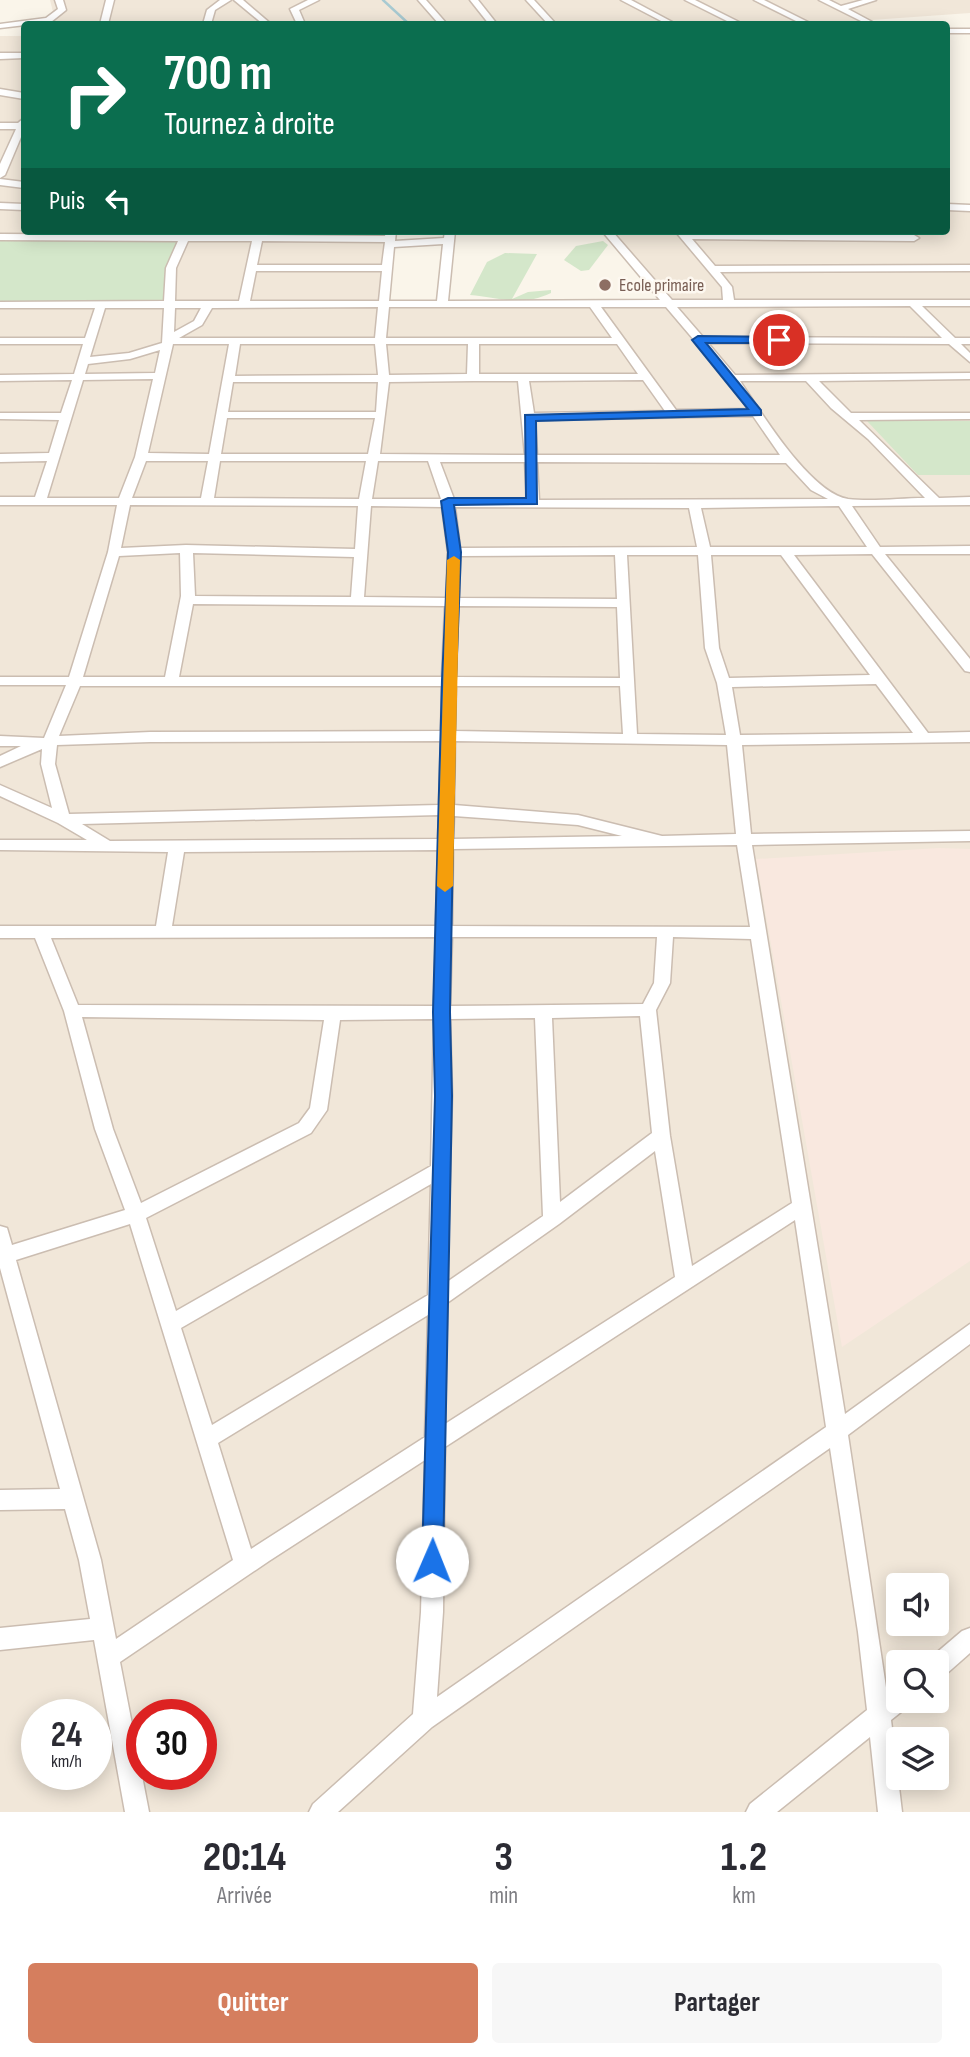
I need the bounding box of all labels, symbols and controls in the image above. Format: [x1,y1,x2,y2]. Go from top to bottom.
text: 700 m [164,45,272,104]
icon: right [49,49,140,140]
text: Tournez à droite [164,105,335,144]
icon: left [99,182,137,220]
text: Puis [49,186,85,217]
place label: Ecole primaire [619,275,704,296]
marker: Ecole primaire [597,277,613,293]
pin [749,310,809,370]
icon: arrive [760,321,798,359]
position arrow [395,1524,469,1598]
map controls [886,1573,949,1790]
button: sound [886,1573,949,1636]
button: search [886,1650,949,1713]
speed limit sign: 30 [126,1699,217,1790]
text: 24 [51,1714,82,1757]
button: layers [886,1727,949,1790]
text: km/h [51,1751,82,1772]
text: 20:14 [203,1832,286,1883]
text: 3 [494,1832,513,1883]
text: 1.2 [721,1832,767,1883]
text: Arrivée [217,1882,272,1910]
text: min [489,1882,518,1910]
text: km [732,1882,756,1910]
button: Quitter [28,1963,478,2043]
button: Partager [492,1963,942,2043]

